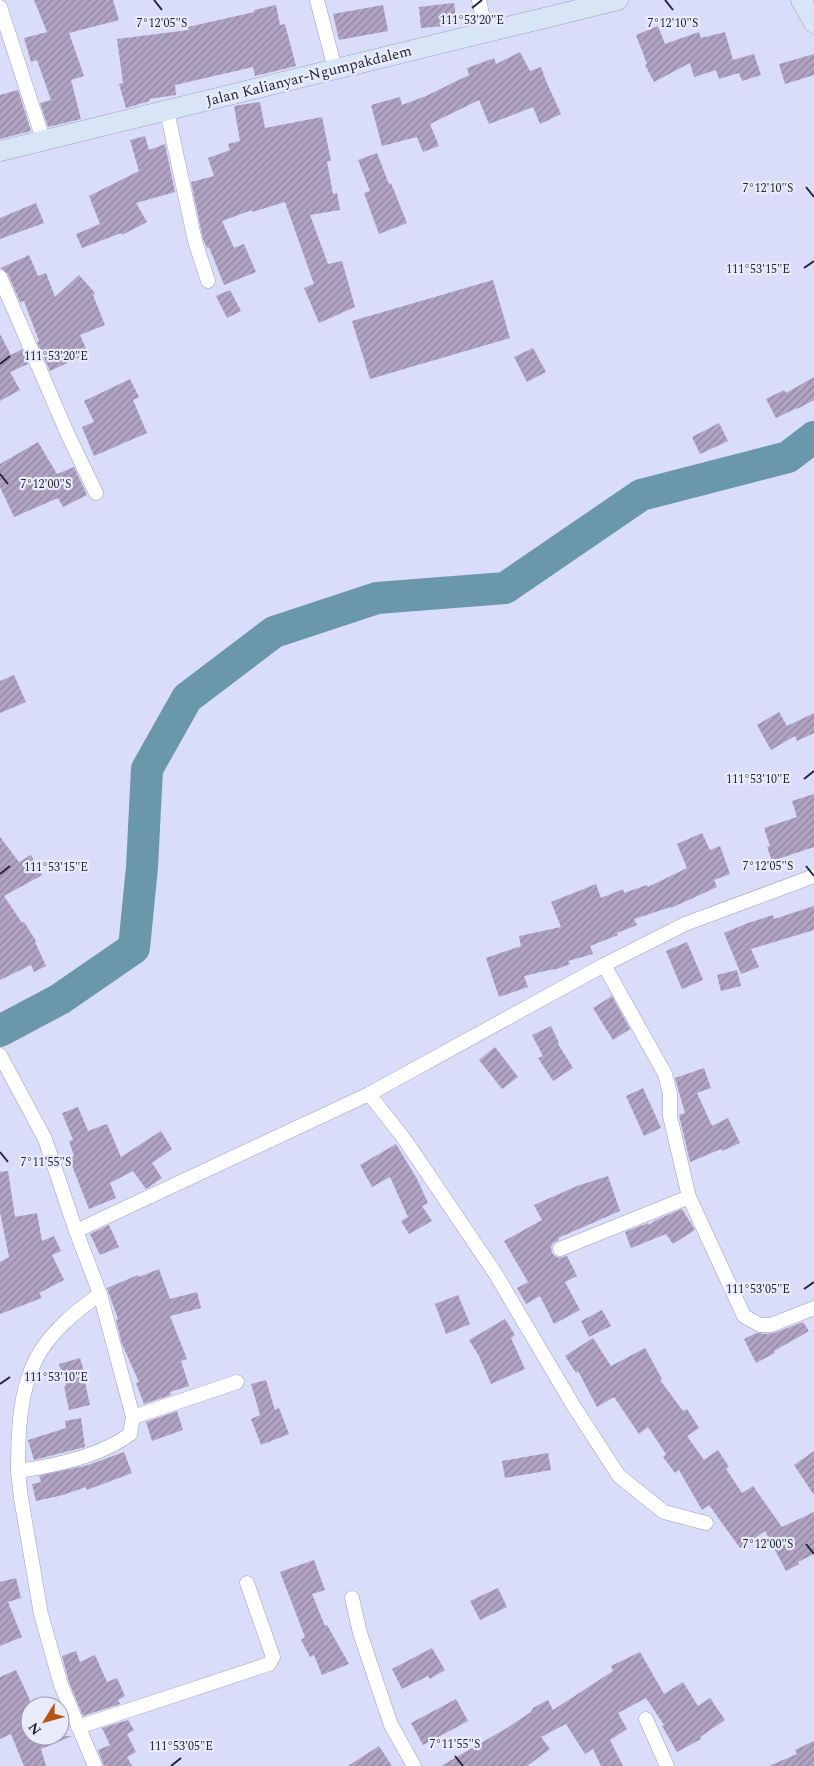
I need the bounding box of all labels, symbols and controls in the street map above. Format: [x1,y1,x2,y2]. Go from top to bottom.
text: 111°53'20"E [440,11,504,30]
text: 7°12'05"S [137,14,187,33]
text: 7°12'10"S [648,14,698,33]
street label: Jalan Kalianyar-Ngumpakdalem [204,39,414,113]
text: 7°12'10"S [743,179,793,198]
text: 111°53'15"E [726,260,790,279]
text: 111°53'20"E [24,347,88,366]
text: 7°12'00"S [21,475,71,494]
text: 111°53'10"E [726,770,790,789]
text: 7°12'05"S [743,857,793,876]
text: 111°53'15"E [24,858,88,877]
text: 7°11'55"S [21,1153,71,1172]
text: 111°53'05"E [726,1280,790,1299]
text: 111°53'10"E [24,1368,88,1387]
text: 7°12'00"S [743,1535,793,1554]
north arrow [20,1696,70,1746]
text: N [23,1718,47,1739]
text: 7°11'55"S [430,1735,480,1754]
text: 111°53'05"E [149,1737,213,1756]

